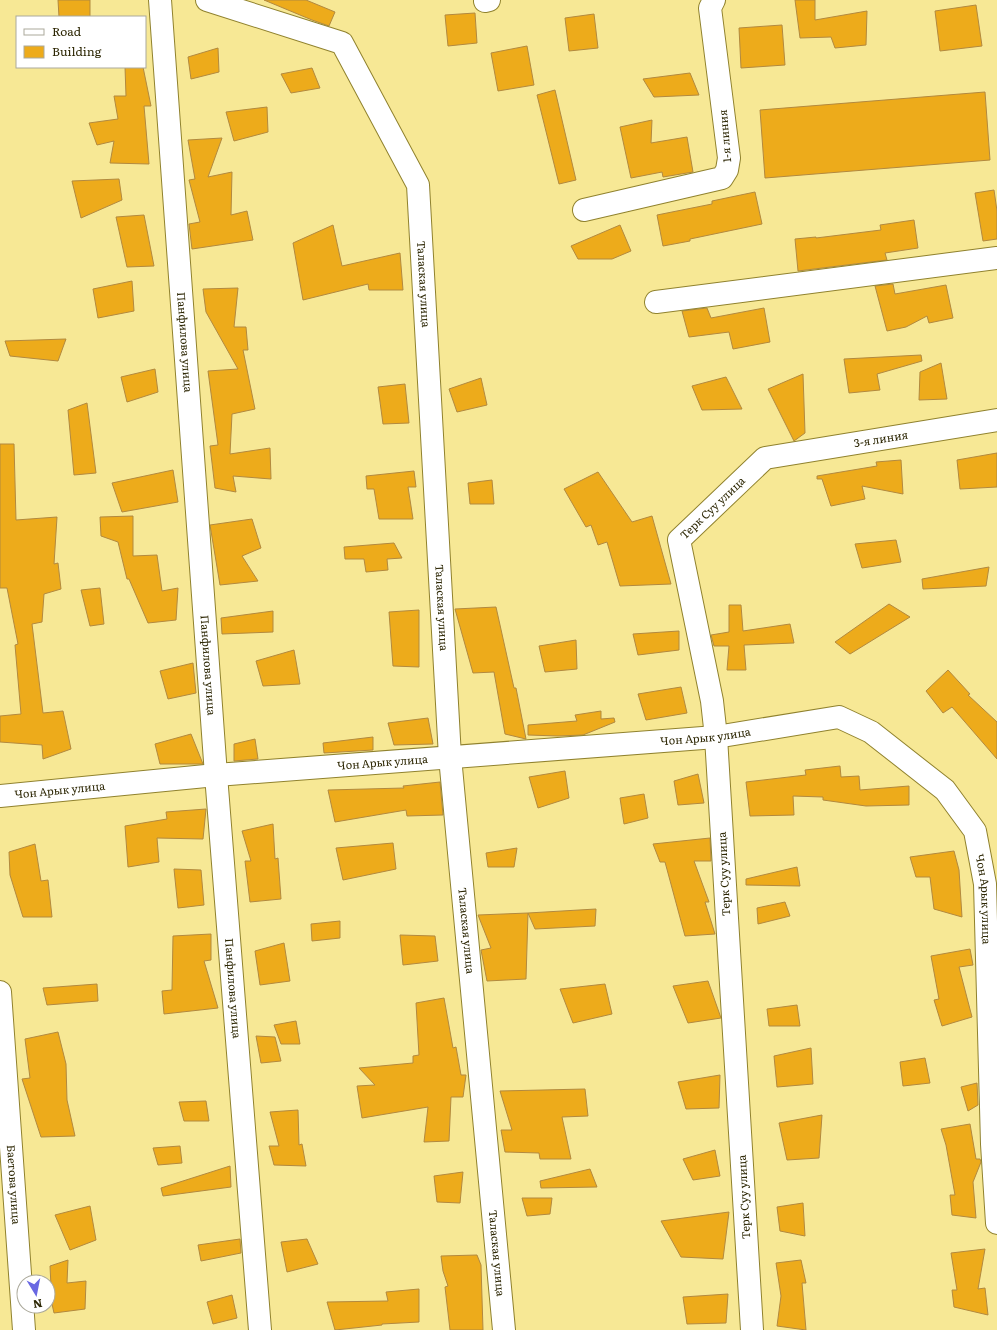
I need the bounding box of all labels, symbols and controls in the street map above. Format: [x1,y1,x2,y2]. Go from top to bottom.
legend [16,16,146,68]
text: Road [52,22,82,40]
text: Building [52,42,102,60]
street label: 1-я линия [714,109,734,163]
street label: Талаская улица [414,240,435,328]
street label: Панфилова улица [174,291,197,393]
street label: 3-я линия [853,426,909,450]
street label: Терк Суу улица [676,472,748,542]
street label: Талаская улица [432,564,453,651]
street label: Панфилова улица [197,614,221,716]
street label: Чон Арык улица [660,722,752,748]
street label: Чон Арык улица [337,750,428,773]
street label: Чон Арык улица [14,777,106,802]
street label: Терк Суу улица [713,831,733,917]
street label: Чон Арык улица [972,852,996,944]
street label: Талаская улица [455,887,479,975]
street label: Панфилова улица [222,937,246,1039]
street label: Баетова улица [4,1144,25,1225]
street label: Терк Суу улица [733,1154,753,1240]
street label: Талаская улица [486,1209,510,1297]
north arrow [16,1274,56,1314]
text: N [32,1296,44,1314]

